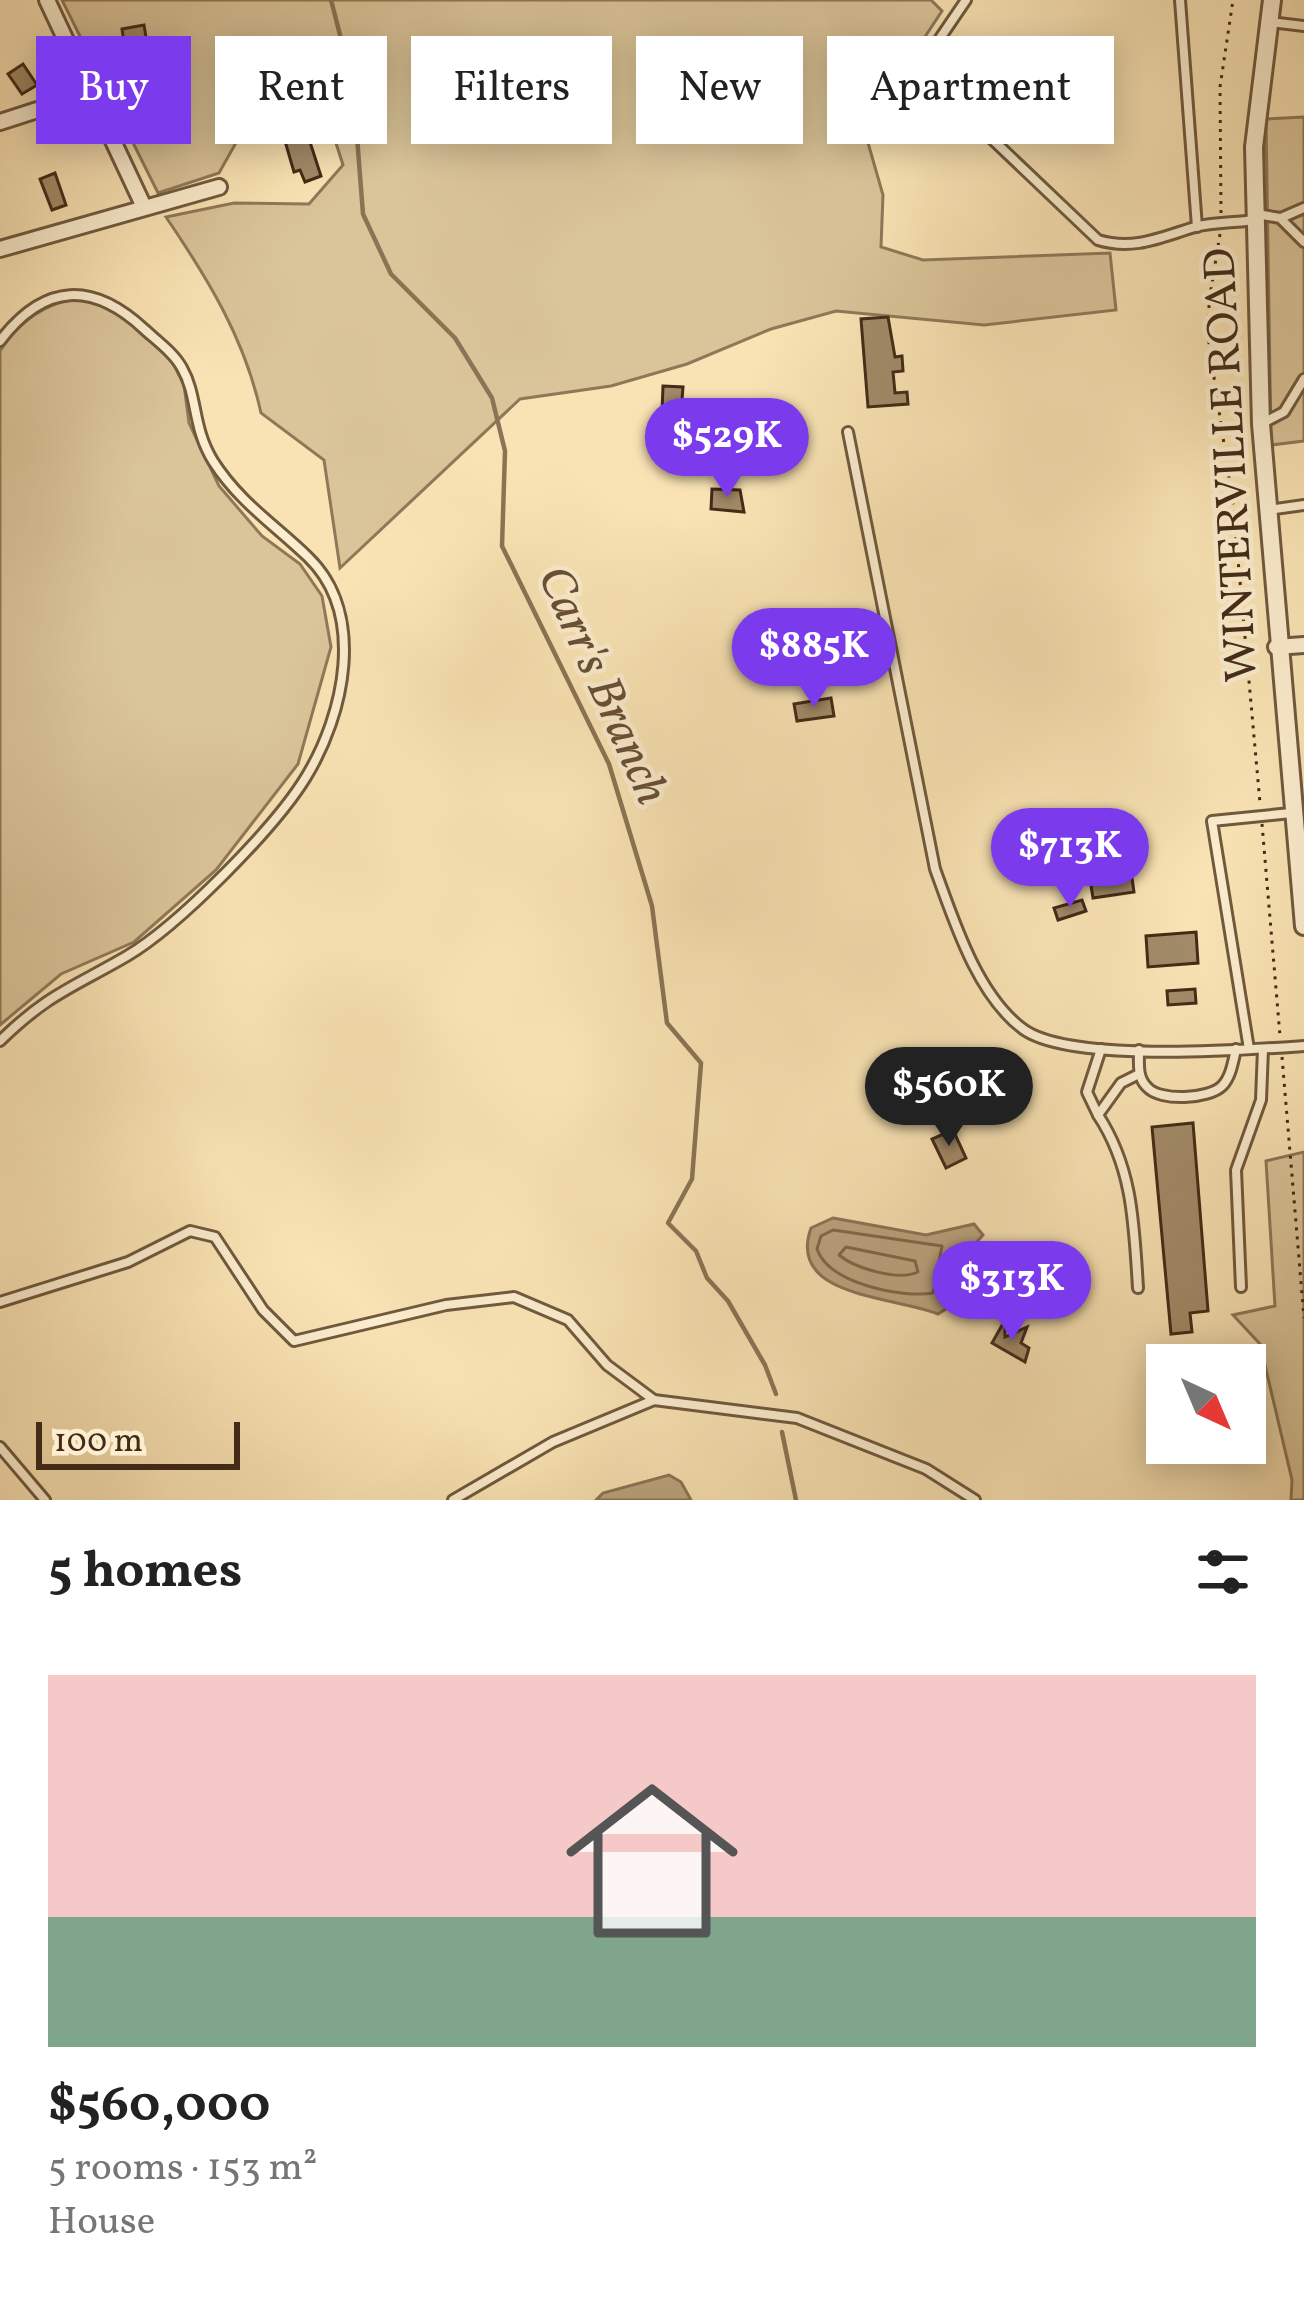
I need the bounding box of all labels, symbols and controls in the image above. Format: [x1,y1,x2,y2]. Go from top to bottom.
chip: Buy [36,36,191,144]
chip: Rent [215,36,387,144]
chip: Filters [411,36,612,144]
chip: New [636,36,803,144]
chip: Apartment [827,36,1114,144]
street label: WINTERVILLE ROAD [1190,246,1276,684]
pin: $529K [643,398,811,500]
text: $529K [672,410,782,464]
water label: Carr's Branch [519,556,683,816]
pin: $885K [730,608,898,710]
text: $885K [759,620,869,674]
pin: $713K [986,808,1154,910]
text: $713K [1018,820,1122,874]
pin: $560K [865,1047,1033,1149]
text: $560K [892,1059,1006,1113]
pin: $313K [928,1241,1096,1343]
text: $313K [959,1253,1065,1307]
north arrow [1146,1344,1266,1464]
map controls [1146,1344,1266,1464]
scale bar [36,1416,240,1469]
text: 100 m [54,1420,143,1466]
text: 5 homes [48,1537,242,1608]
icon: filters [1190,1539,1256,1605]
icon: home [544,1753,760,1969]
text: $560,000 [48,2071,270,2142]
text: 5 rooms · 153 m² [48,2142,318,2196]
text: House [48,2196,155,2250]

